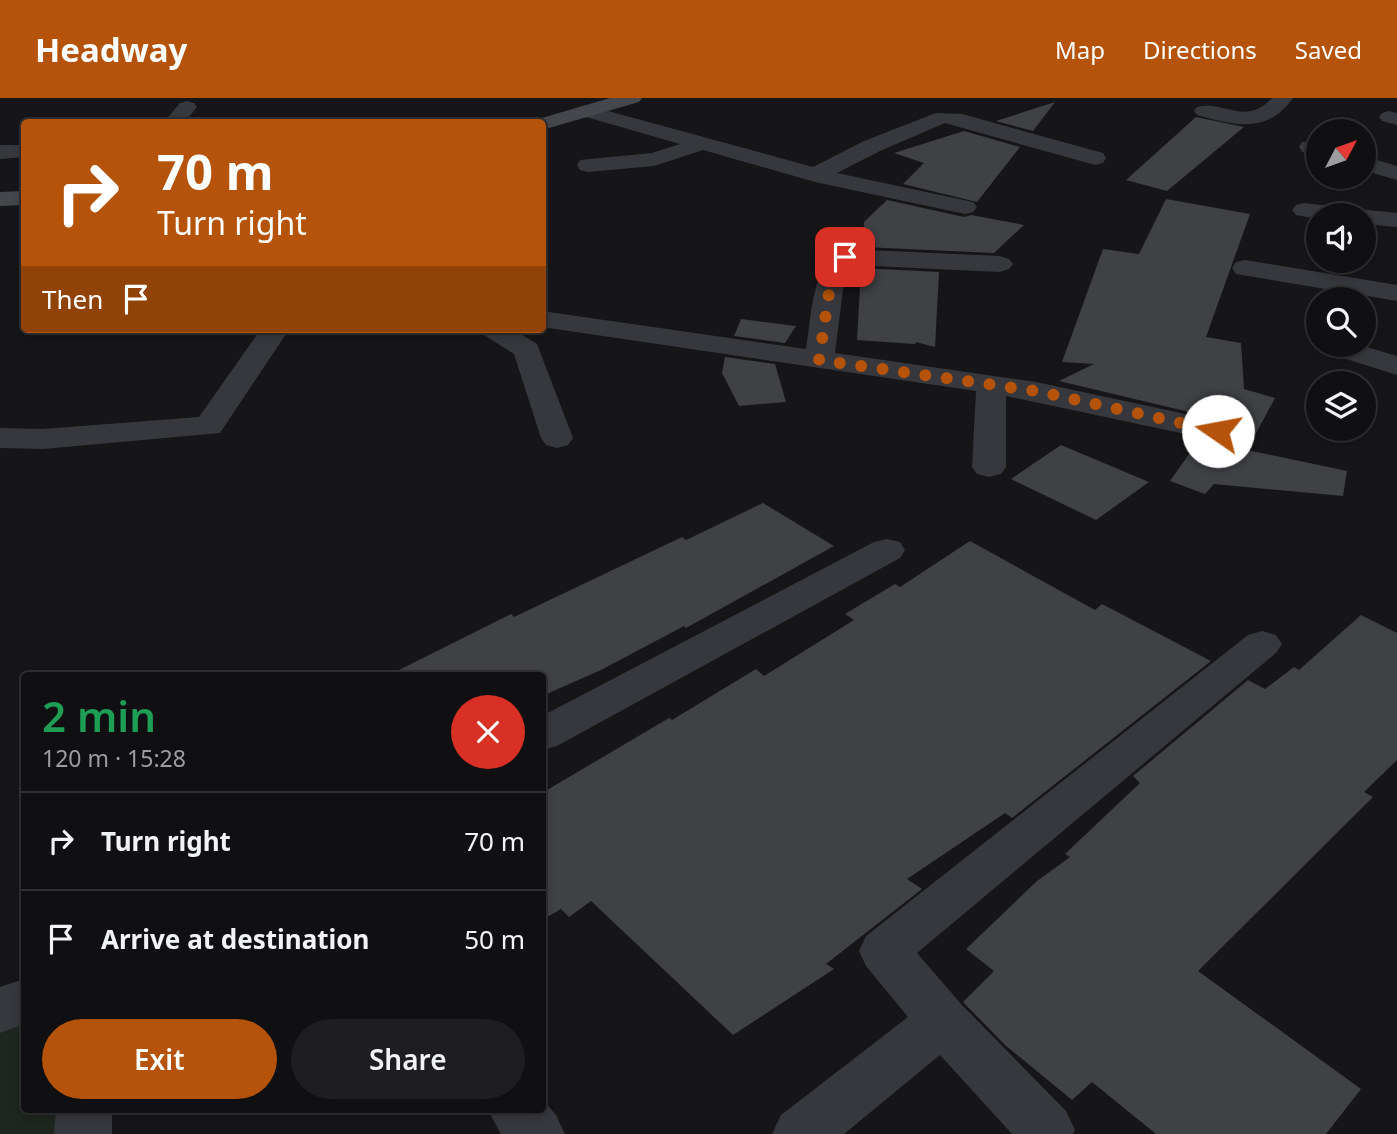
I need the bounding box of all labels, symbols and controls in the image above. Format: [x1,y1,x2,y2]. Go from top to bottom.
text: Headway [35,27,187,72]
text: Map [1055,33,1105,66]
text: Directions [1143,33,1257,66]
text: Saved [1295,33,1362,66]
north arrow [1306,119,1376,189]
map controls [1306,119,1376,441]
text: 70 m [157,138,274,204]
icon: right [42,147,133,238]
text: Turn right [157,201,307,244]
button: sound [1306,203,1376,273]
pin [815,227,875,287]
icon: arrive [826,238,864,276]
icon: arrive [117,280,155,318]
text: Then [42,281,103,317]
button: search [1306,287,1376,357]
button: layers [1306,371,1376,441]
position arrow [1181,394,1255,468]
text: 2 min [42,687,156,744]
button: close [451,695,525,769]
text: 120 m · 15:28 [42,742,186,774]
icon: right [42,822,80,860]
text: Turn right [101,823,231,859]
text: 70 m [464,823,525,859]
icon: arrive [42,920,80,958]
text: Arrive at destination [101,921,370,957]
text: 50 m [464,921,525,957]
button: Exit [42,1019,277,1099]
button: Share [291,1019,525,1099]

